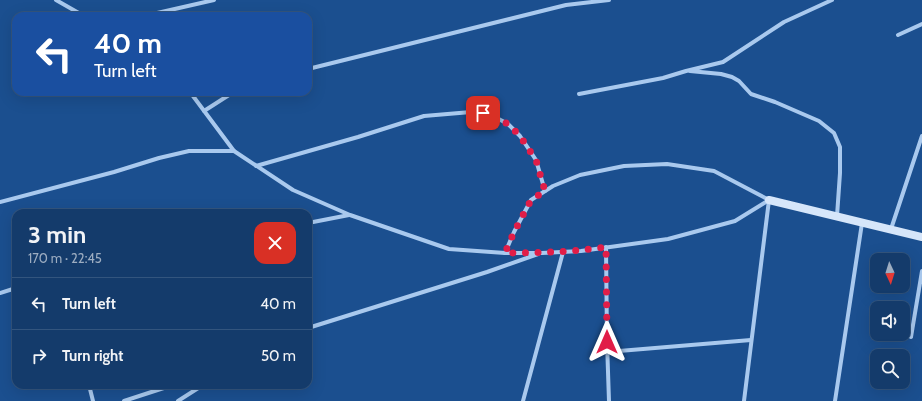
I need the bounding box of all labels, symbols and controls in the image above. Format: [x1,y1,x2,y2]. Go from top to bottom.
text: 40 m [94,26,162,60]
icon: left [28,28,80,80]
text: Turn left [94,60,157,82]
pin [466,96,500,130]
icon: arrive [472,102,494,124]
text: 3 min [28,220,86,249]
button: close [254,222,296,264]
text: 170 m · 22:45 [28,250,102,266]
north arrow [870,253,910,293]
map controls [870,253,910,389]
icon: left [28,293,50,315]
text: Turn left [62,295,116,313]
text: 40 m [260,295,296,313]
button: sound [870,301,910,341]
position arrow [586,321,628,363]
icon: right [28,345,50,367]
text: Turn right [62,347,123,365]
text: 50 m [261,347,296,365]
button: search [870,349,910,389]

